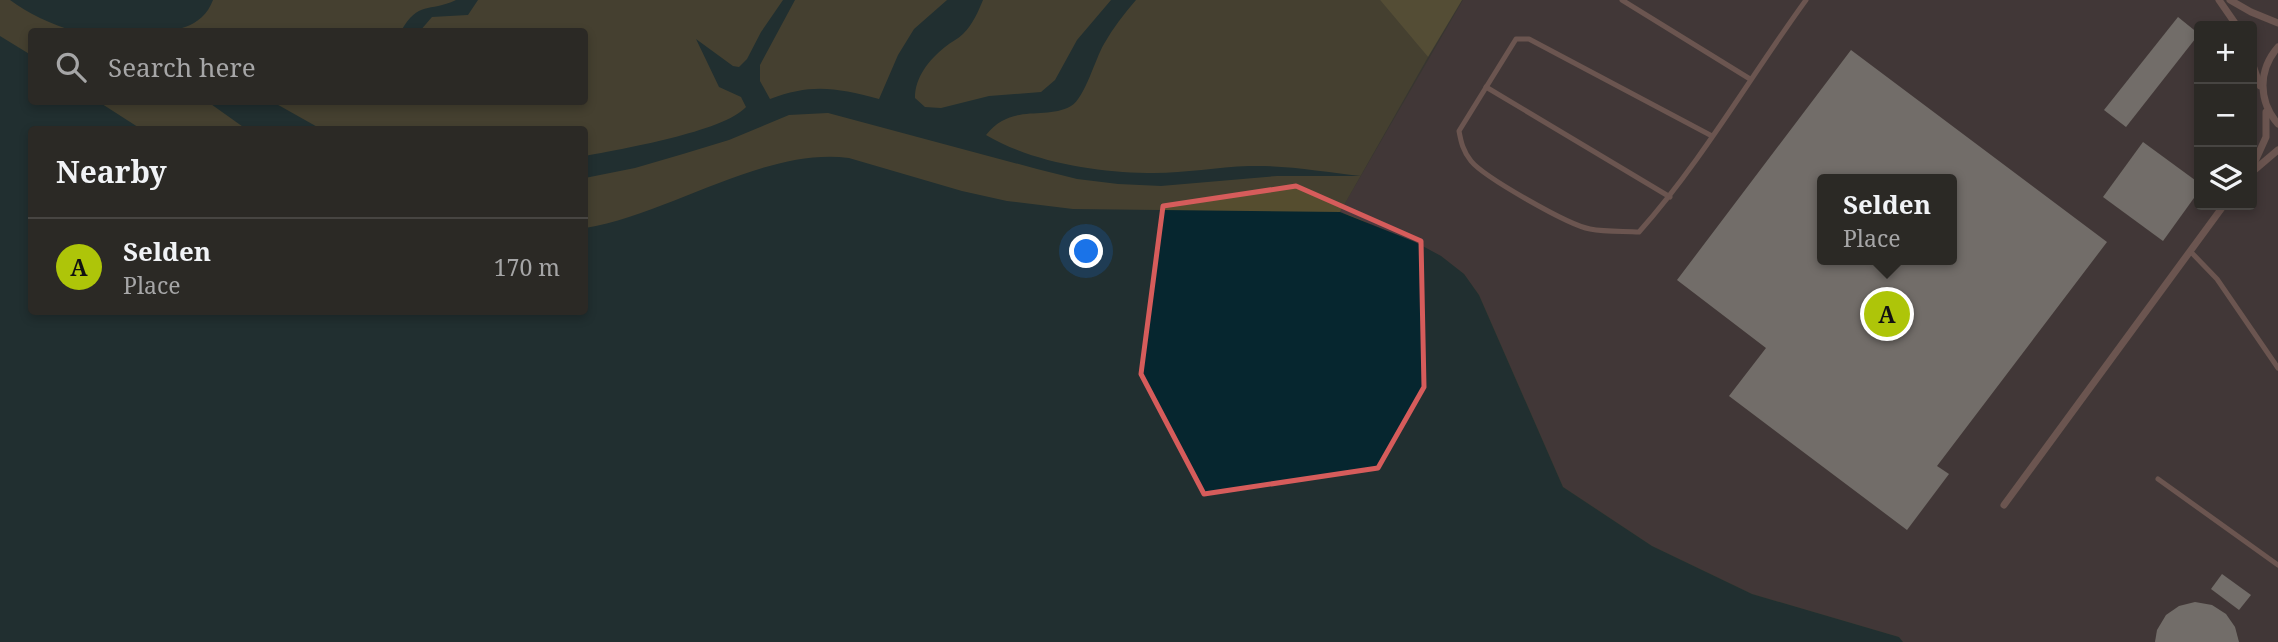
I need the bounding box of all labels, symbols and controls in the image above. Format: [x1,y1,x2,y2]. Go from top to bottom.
map controls [2194,21,2257,210]
button: + [2194,21,2257,84]
search box [28,28,588,105]
icon: search [52,48,90,86]
text: Search here [108,49,256,85]
button: − [2194,84,2257,147]
button: layers [2194,147,2257,210]
text: Nearby [56,151,167,192]
popup [1817,174,1957,265]
text: Selden [1843,186,1931,222]
text: Place [1843,222,1901,254]
text: Selden [123,233,211,269]
your location [1069,234,1103,268]
text: A [70,251,88,283]
text: 170 m [494,251,560,283]
text: Place [123,269,181,301]
pin: A [1864,288,1910,340]

